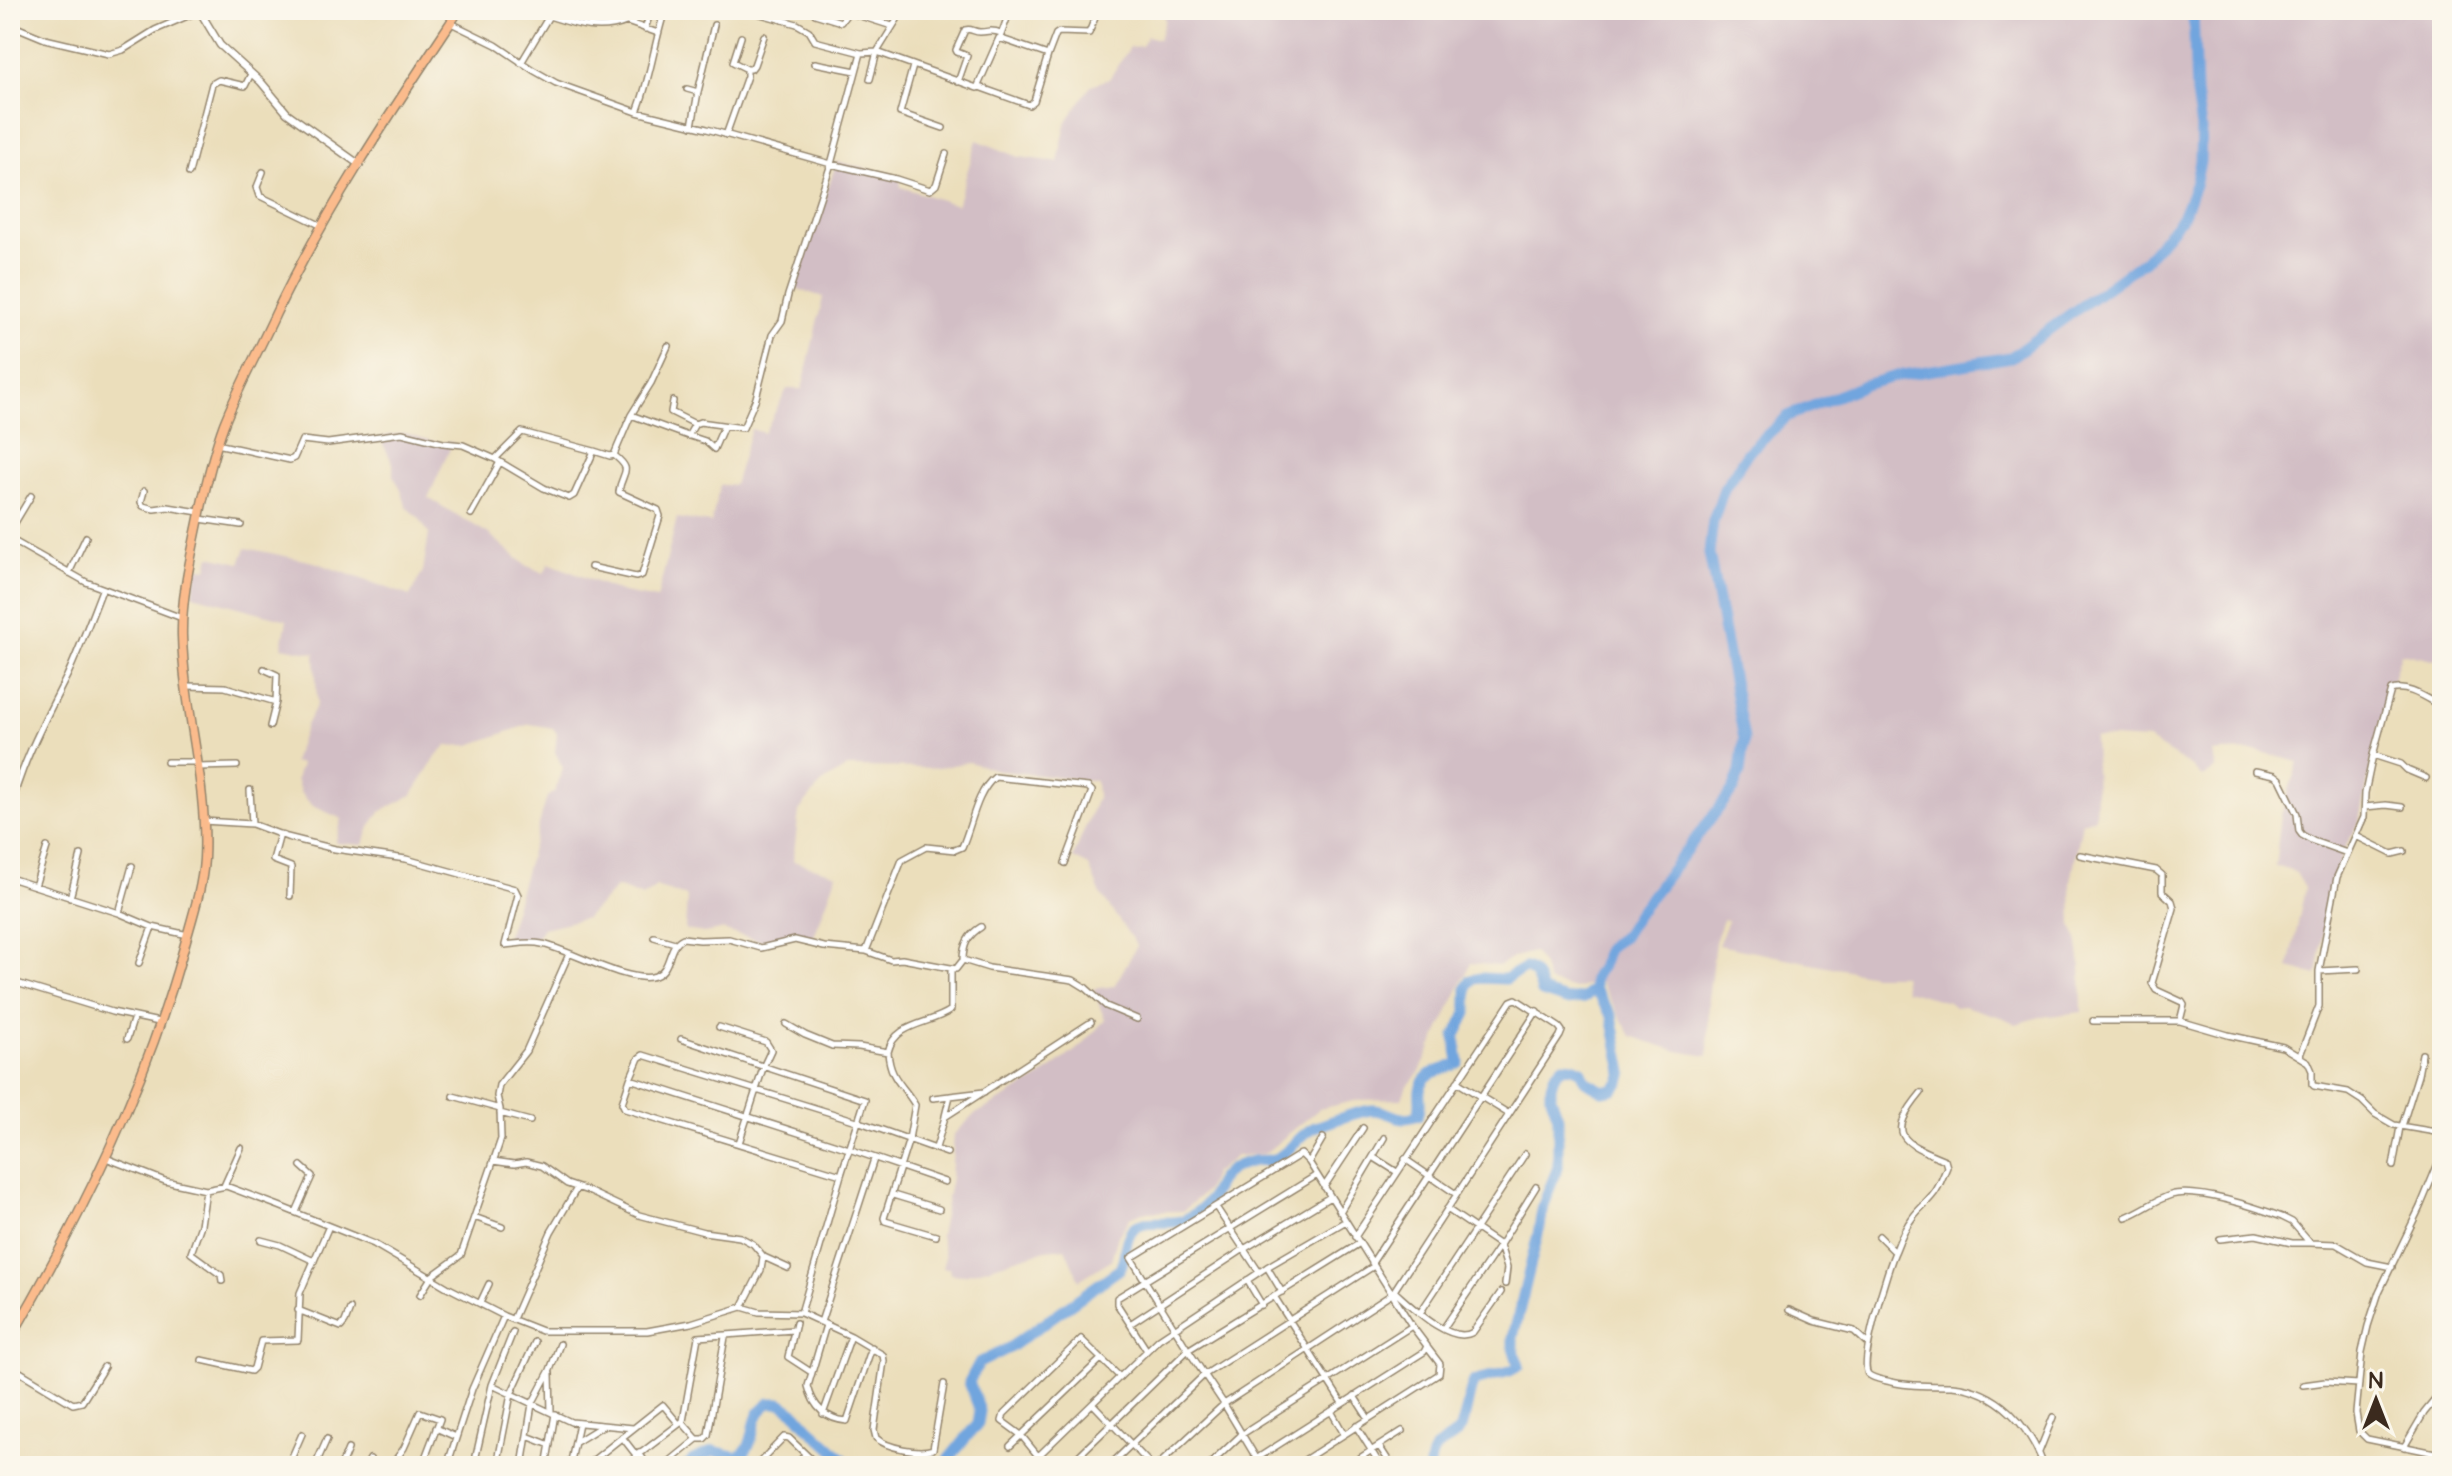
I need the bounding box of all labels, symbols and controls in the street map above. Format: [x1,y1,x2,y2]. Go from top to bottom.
north arrow [2336,1360,2416,1440]
text: N [2369,1366,2383,1397]

